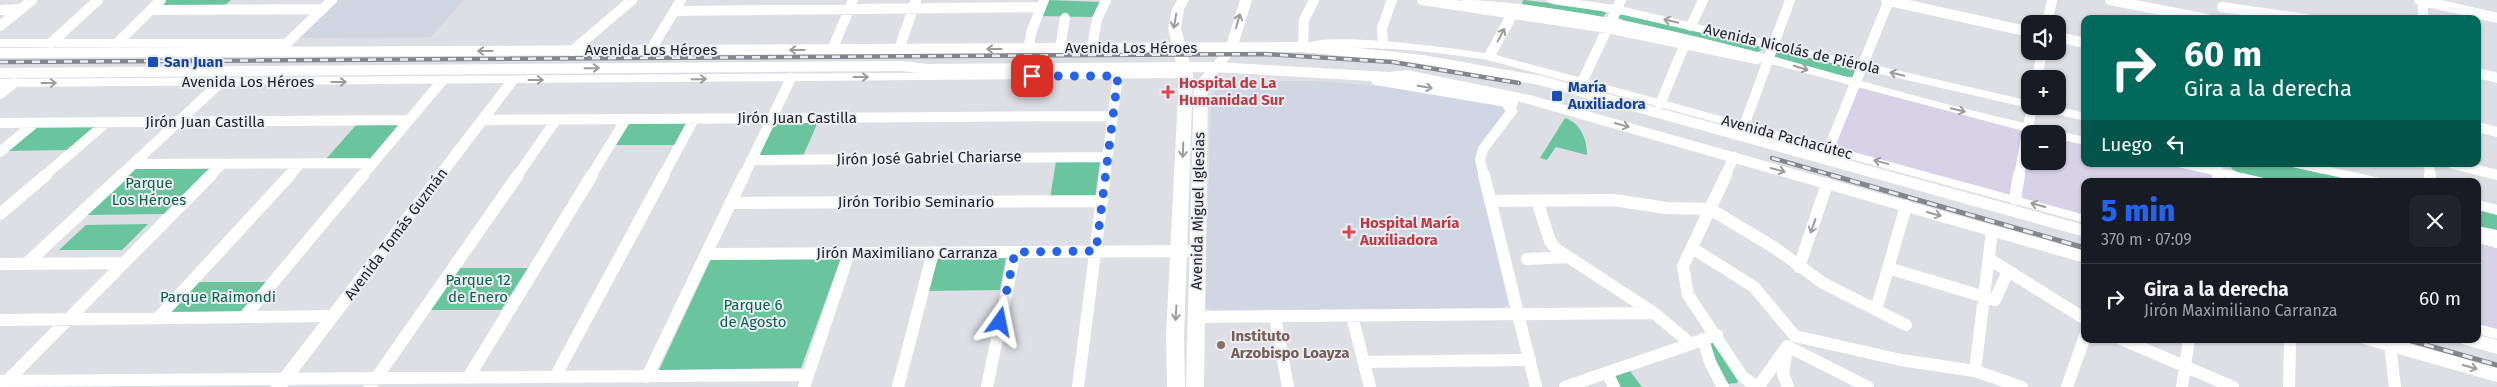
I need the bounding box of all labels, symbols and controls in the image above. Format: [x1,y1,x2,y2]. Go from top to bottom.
one-way arrow [1170,12,1180,28]
one-way arrow [1234,13,1244,29]
map controls [2021,15,2066,170]
button: sound [2021,15,2066,60]
one-way arrow [1663,16,1679,26]
street label: Avenida Nicolás de Piérola [1702,20,1882,78]
one-way arrow [1496,28,1506,43]
text: 60 m [2184,33,2262,75]
icon: right [2101,35,2166,100]
street label: Avenida Los Héroes [1065,39,1197,57]
street label: Avenida Los Héroes [585,41,717,59]
one-way arrow [986,44,1002,54]
one-way arrow [789,45,805,55]
one-way arrow [478,46,494,56]
place label: San Juan [164,53,223,71]
marker: San Juan [146,55,160,69]
pin [1011,55,1053,97]
icon: arrive [1018,62,1046,90]
one-way arrow [584,63,600,73]
one-way arrow [1793,63,1809,73]
one-way arrow [1890,69,1906,78]
button: + [2021,70,2066,115]
one-way arrow [853,72,869,82]
street label: Avenida Los Héroes [182,73,314,91]
one-way arrow [690,74,707,84]
place label: Hospital de La Humanidad Sur [1179,74,1285,109]
one-way arrow [528,75,544,85]
text: Gira a la derecha [2184,75,2352,102]
one-way arrow [330,77,347,87]
one-way arrow [40,78,56,88]
place label: María Auxiliadora [1567,78,1646,113]
one-way arrow [1417,82,1433,92]
marker: Hospital de La Humanidad Sur [1161,85,1175,99]
marker: María Auxiliadora [1550,89,1564,103]
one-way arrow [1950,106,1966,115]
street label: Jirón Juan Castilla [737,109,857,127]
street label: Avenida Pachacútec [1720,111,1854,163]
street label: Jirón Juan Castilla [145,113,265,131]
one-way arrow [1613,120,1629,130]
button: − [2021,125,2066,170]
icon: left [2162,130,2190,158]
street label: Avenida Miguel Iglesias [1188,132,1208,290]
text: Luego [2101,133,2152,156]
one-way arrow [1178,142,1188,158]
street label: Jirón José Gabriel Chariarse [836,147,1022,169]
one-way arrow [1874,157,1890,167]
street label: Avenida Tomás Guzmán [341,165,451,303]
one-way arrow [1770,165,1786,175]
park label: Parque Los Héroes [112,174,186,209]
street label: Jirón Toribio Seminario [838,193,994,211]
text: 5 min [2101,193,2175,229]
button: close [2409,195,2461,247]
one-way arrow [2030,200,2046,210]
one-way arrow [1926,209,1942,219]
place label: Hospital María Auxiliadora [1359,214,1459,249]
one-way arrow [1808,217,1817,233]
marker: Hospital María Auxiliadora [1342,225,1356,239]
text: 370 m · 07:09 [2101,230,2192,249]
street label: Jirón Maximiliano Carranza [816,244,998,262]
park label: Parque 12 de Enero [445,271,511,306]
text: Gira a la derecha [2144,278,2289,301]
icon: right [2101,285,2129,313]
text: 60 m [2419,287,2461,310]
park label: Parque Raimondi [160,288,276,306]
position arrow [973,295,1025,347]
park label: Parque 6 de Agosto [720,296,787,331]
text: Jirón Maximiliano Carranza [2144,301,2337,320]
one-way arrow [1171,304,1181,320]
place label: Instituto Arzobispo Loayza [1230,327,1350,362]
marker: Instituto Arzobispo Loayza [1215,339,1227,351]
one-way arrow [2462,363,2478,373]

